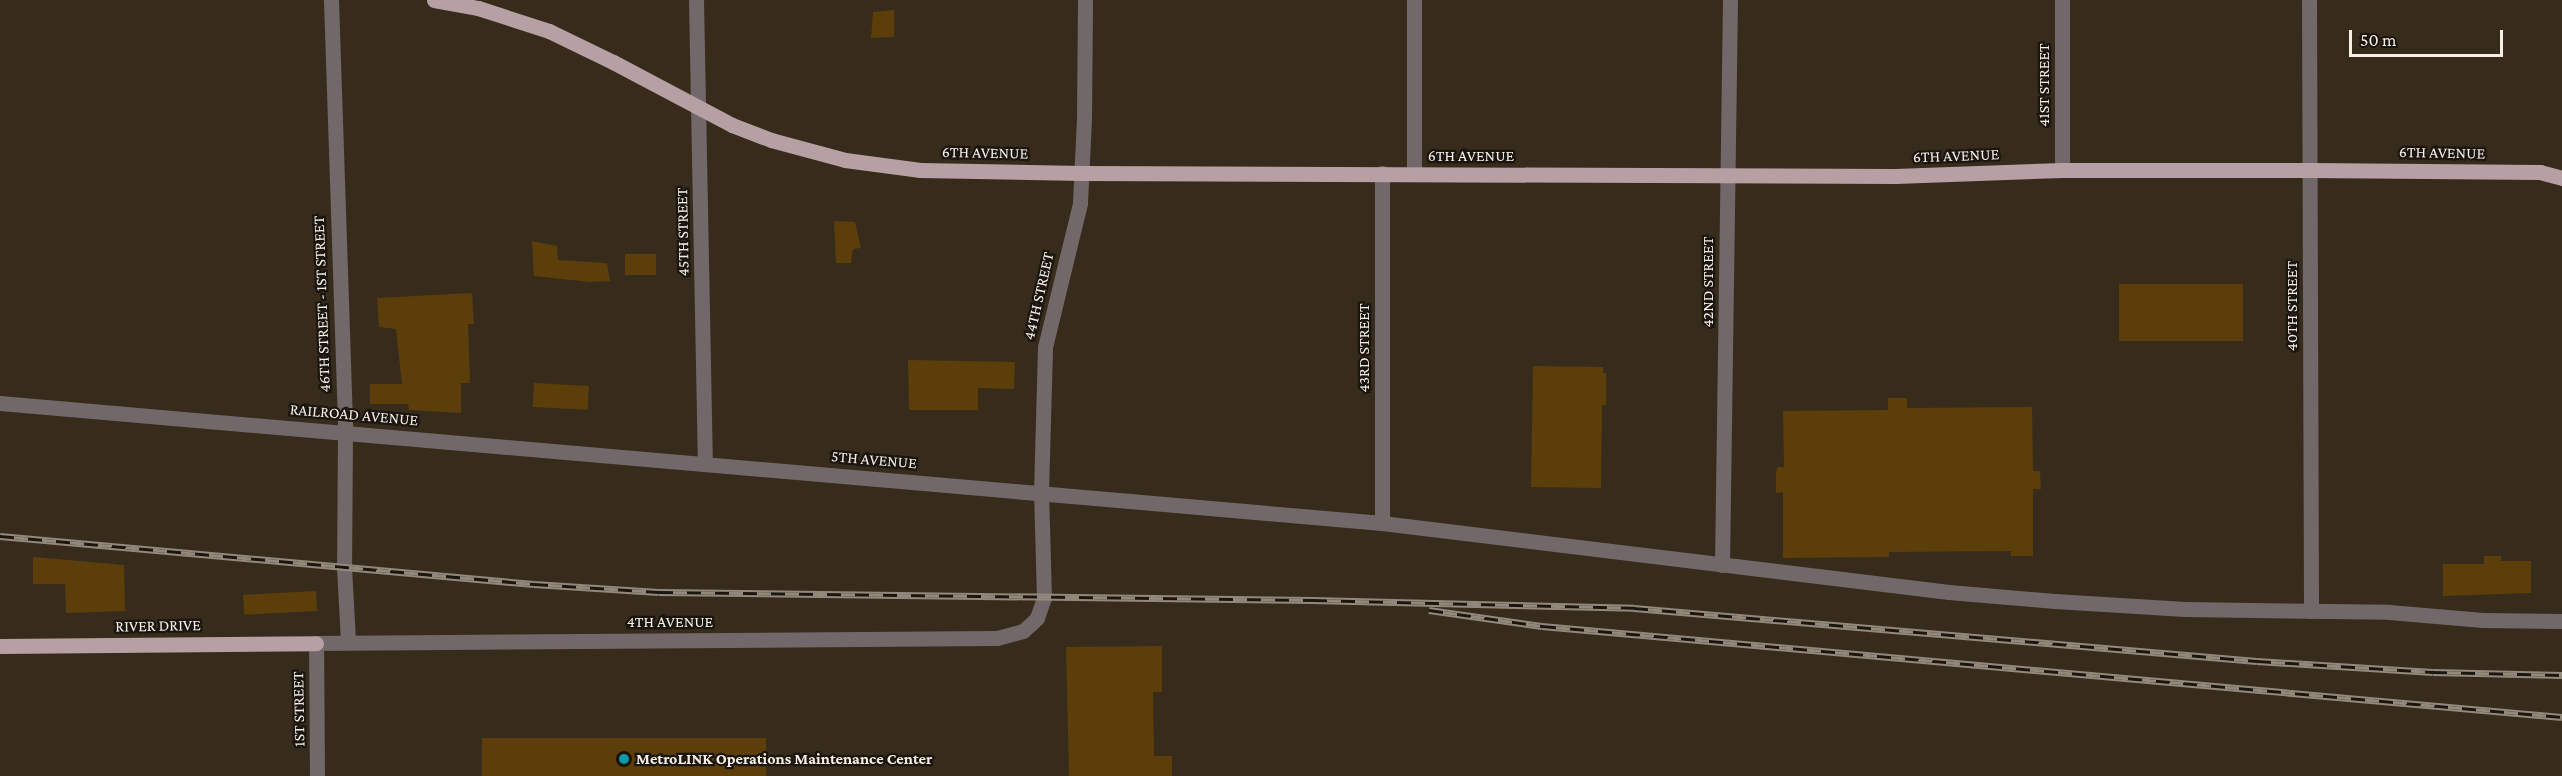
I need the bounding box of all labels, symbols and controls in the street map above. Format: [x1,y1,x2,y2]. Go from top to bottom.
scale bar [2352,18,2506,56]
text: 50 m [2360,30,2397,50]
street label: 41ST STREET [2034,43,2054,127]
street label: 6TH AVENUE [942,143,1028,163]
street label: 6TH AVENUE [2399,143,2485,163]
street label: 6TH AVENUE [1912,145,2000,167]
street label: 6TH AVENUE [1428,146,1514,166]
street label: 45TH STREET [673,187,693,277]
street label: 46TH STREET - 1ST STREET [309,215,335,393]
street label: 42ND STREET [1698,237,1718,327]
street label: 44TH STREET [1020,250,1058,342]
street label: 40TH STREET [2282,261,2302,351]
street label: 43RD STREET [1354,303,1374,393]
street label: RAILROAD AVENUE [289,400,419,430]
street label: 5TH AVENUE [830,447,918,473]
street label: 4TH AVENUE [627,612,713,632]
street label: RIVER DRIVE [115,616,201,636]
street label: 1ST STREET [289,671,309,747]
place label: MetroLINK Operations Maintenance Center [636,749,932,769]
marker: MetroLINK Operations Maintenance Center [617,752,631,766]

